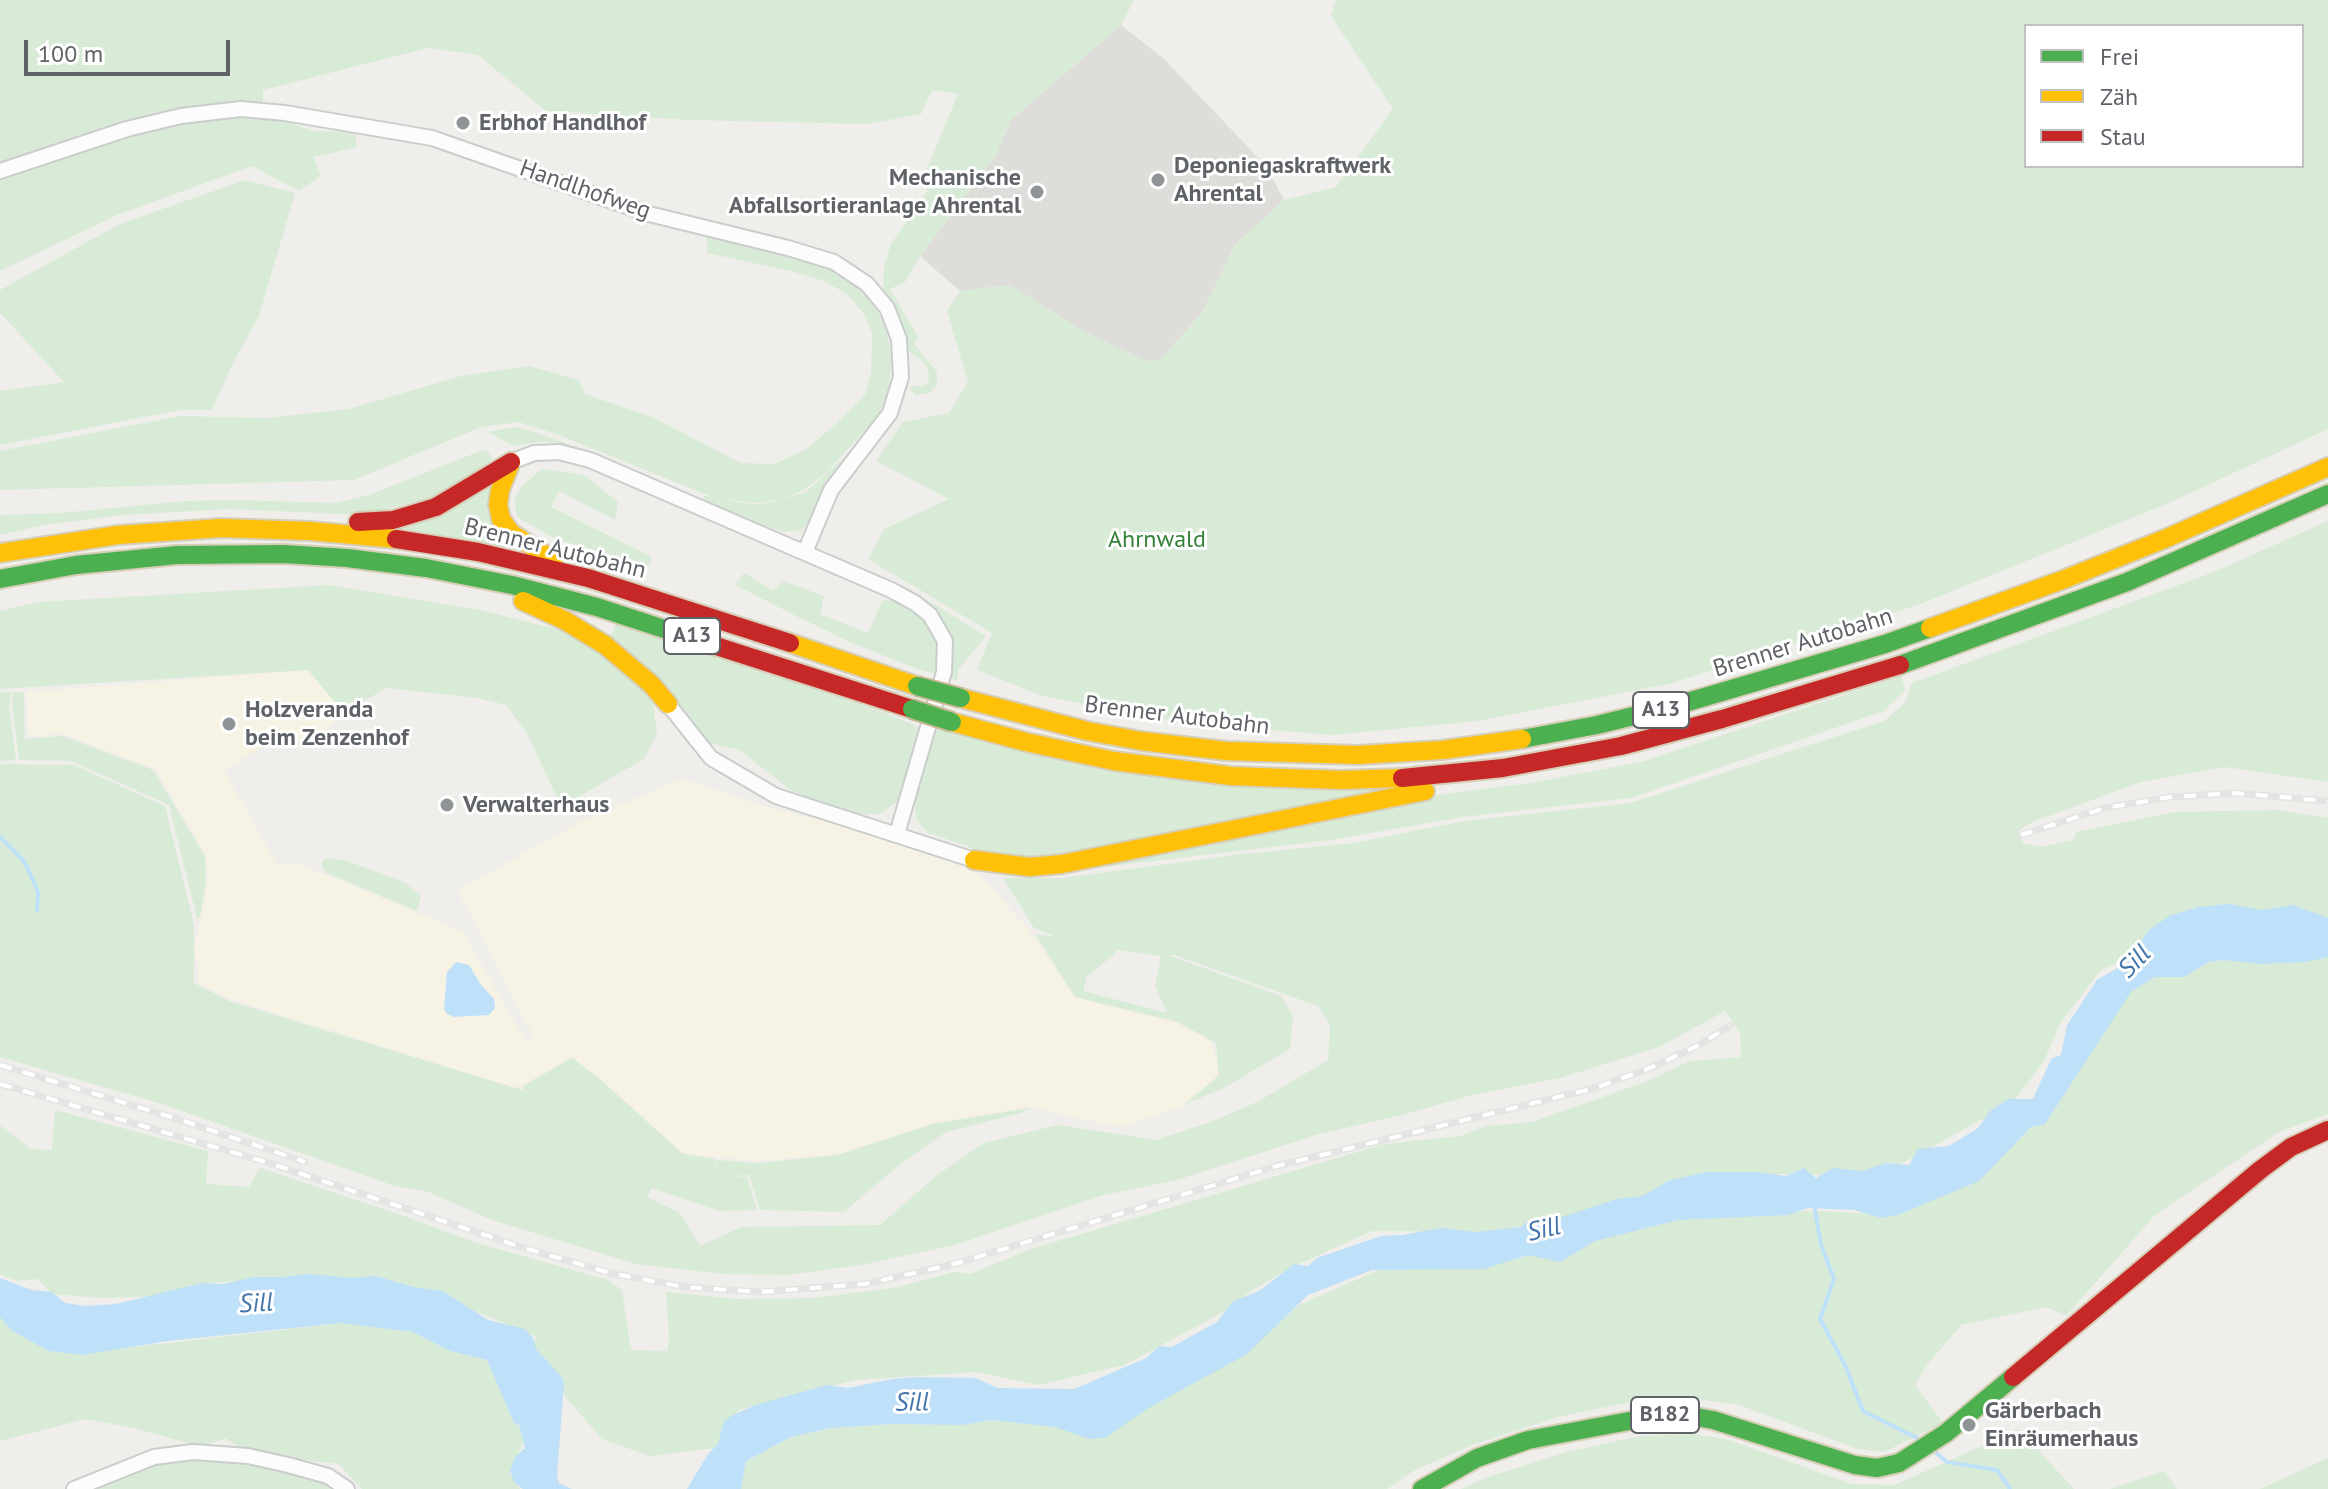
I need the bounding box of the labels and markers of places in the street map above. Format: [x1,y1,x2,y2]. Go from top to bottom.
place label: Erbhof Handlhof [479,109,646,137]
marker: Erbhof Handlhof [454,114,472,132]
place label: Deponiegaskraftwerk Ahrental [1174,152,1391,208]
place label: Mechanische Abfallsortieranlage Ahrental [729,164,1021,220]
marker: Deponiegaskraftwerk Ahrental [1149,171,1167,189]
marker: Mechanische Abfallsortieranlage Ahrental [1028,183,1046,201]
place label: Holzveranda beim Zenzenhof [245,696,409,752]
marker: Holzveranda beim Zenzenhof [220,715,238,733]
place label: Verwalterhaus [463,791,609,819]
marker: Verwalterhaus [438,796,456,814]
place label: Gärberbach Einräumerhaus [1985,1397,2138,1453]
marker: Gärberbach Einräumerhaus [1960,1416,1978,1434]

